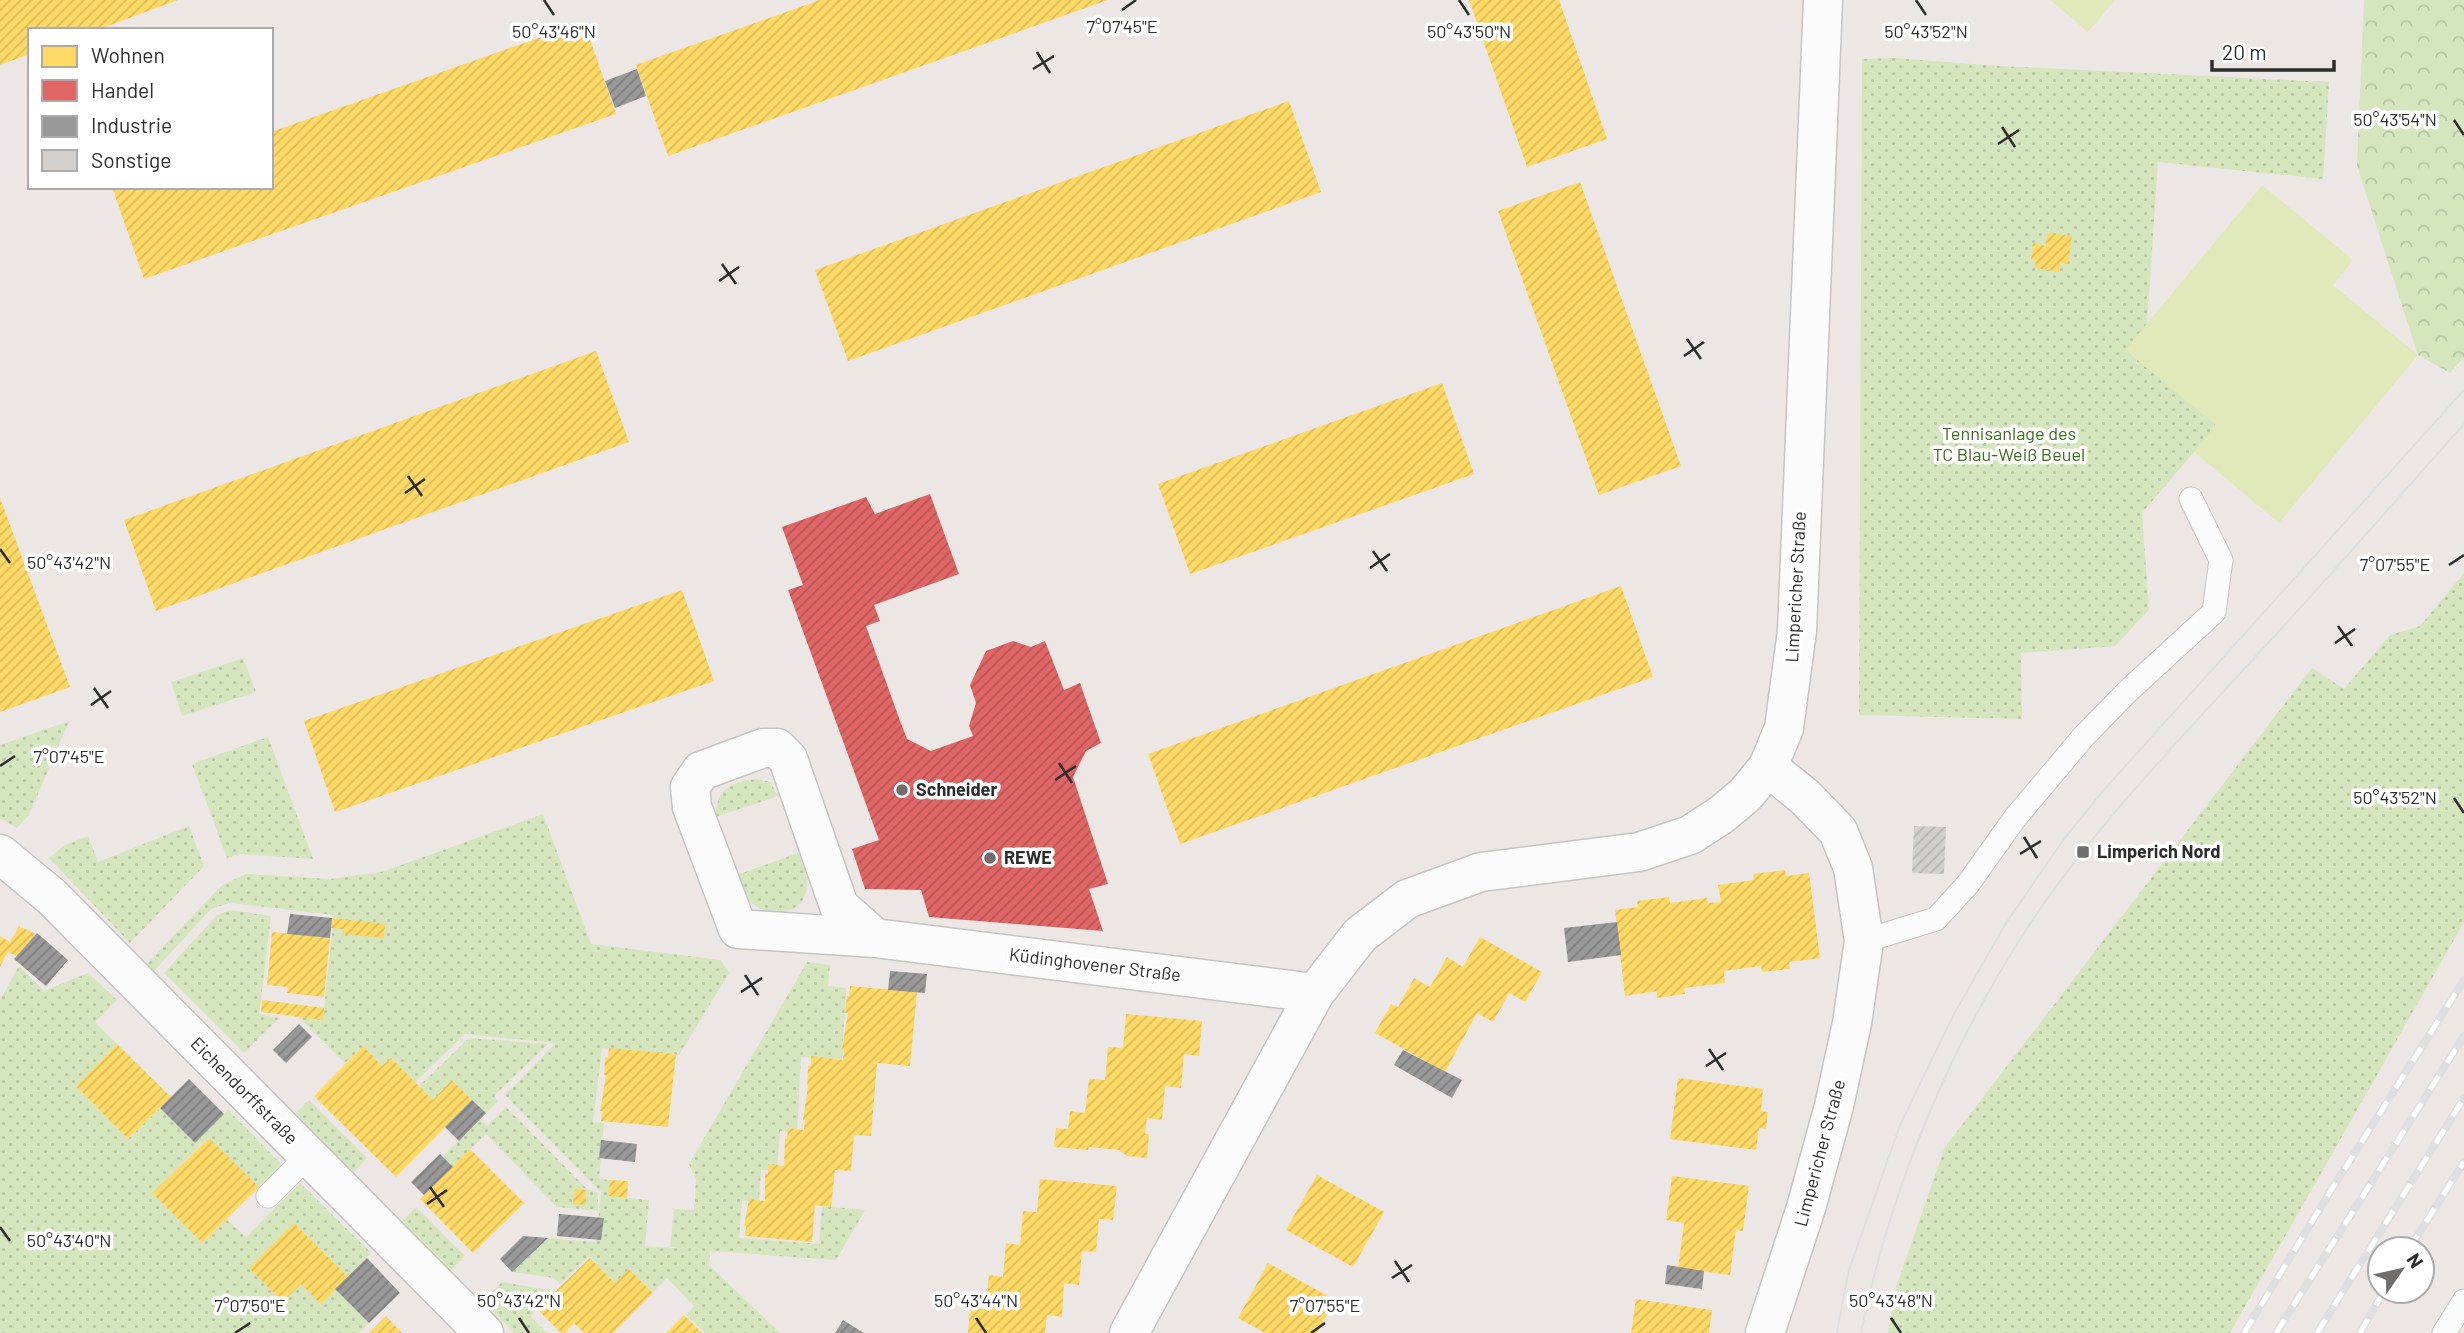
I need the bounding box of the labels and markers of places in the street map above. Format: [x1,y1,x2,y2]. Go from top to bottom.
place label: Schneider [916,778,997,800]
marker: Schneider [894,782,910,798]
place label: Limperich Nord [2097,840,2220,862]
marker: Limperich Nord [2075,844,2091,860]
place label: REWE [1004,846,1052,868]
marker: REWE [982,850,998,866]

